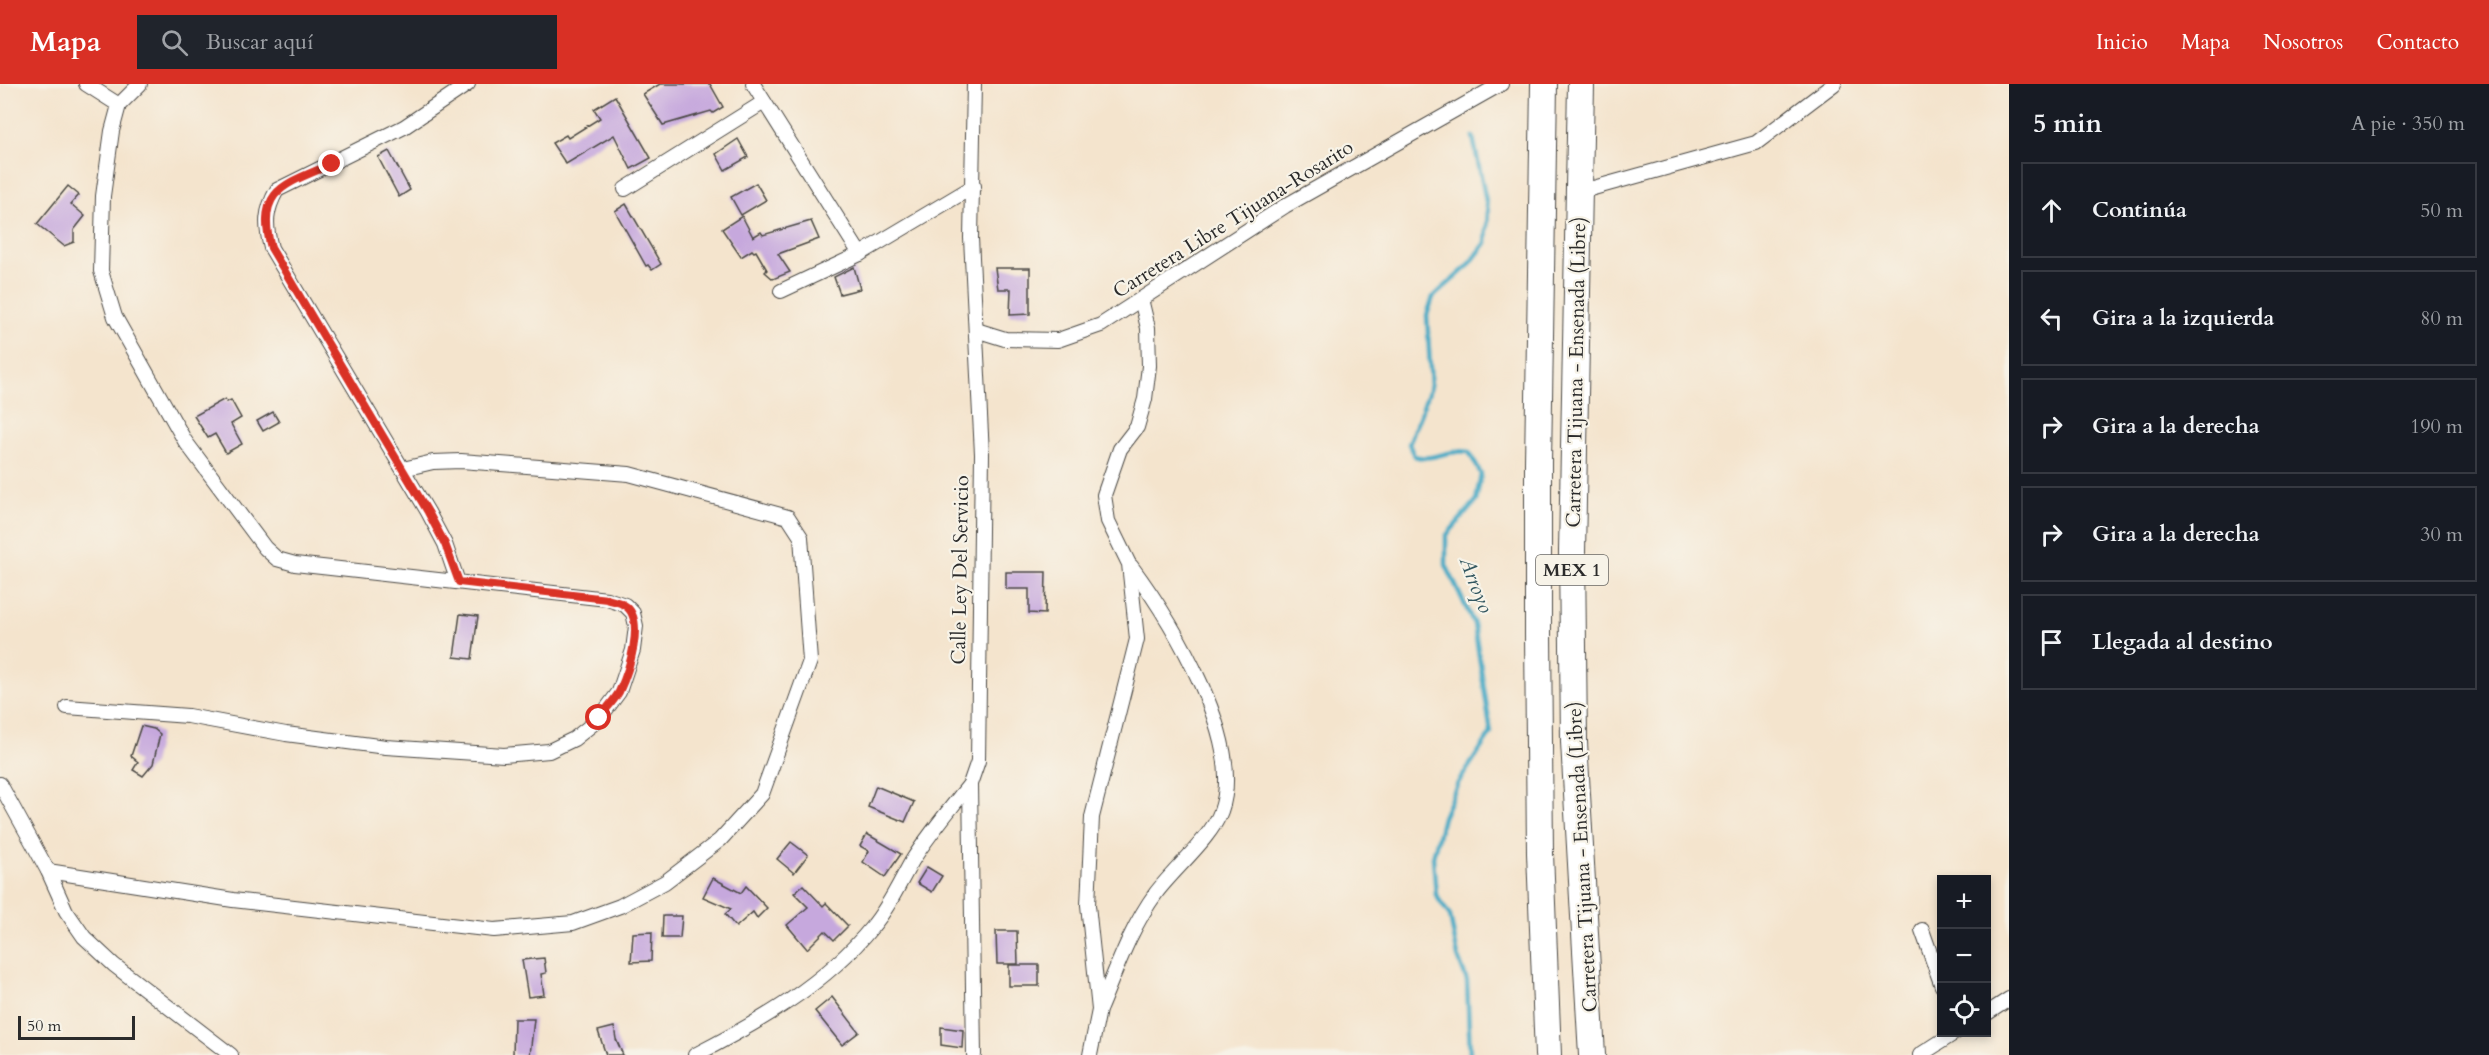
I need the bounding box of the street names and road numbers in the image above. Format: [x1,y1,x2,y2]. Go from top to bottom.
street label: Carretera Libre Tijuana-Rosarito [1108,134,1359,304]
street label: Carretera Tijuana - Ensenada (Libre) [1560,216,1592,528]
street label: Calle Ley Del Servicio [945,475,975,665]
road number: MEX 1 [1536,555,1608,585]
street label: Carretera Tijuana - Ensenada (Libre) [1560,701,1604,1013]

